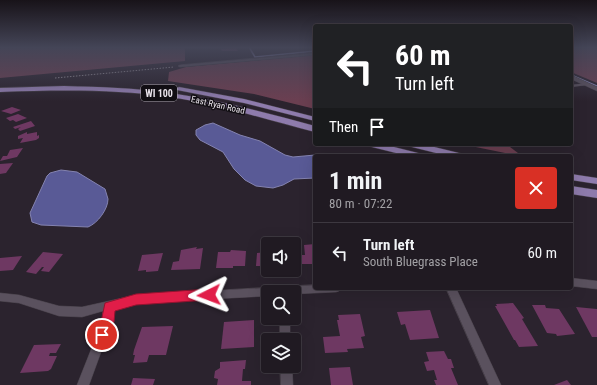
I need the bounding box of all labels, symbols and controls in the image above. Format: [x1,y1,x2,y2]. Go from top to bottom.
text: 60 m [395,39,451,72]
icon: left [329,40,381,92]
text: Turn left [395,73,454,94]
road number: WI 100 [141,85,177,101]
street label: East Ryan Road [190,94,246,116]
icon: arrive [366,116,388,138]
text: Then [329,118,358,136]
text: 1 min [329,167,382,195]
button: close [515,167,557,209]
text: 80 m · 07:22 [329,196,392,211]
text: Turn left [363,236,414,254]
map controls [261,237,301,373]
button: sound [261,237,301,277]
icon: left [329,242,351,264]
text: 60 m [527,244,557,262]
text: South Bluegrass Place [363,254,478,269]
position arrow [188,274,230,316]
button: search [261,285,301,325]
pin [85,318,119,352]
icon: arrive [91,324,113,346]
button: layers [261,333,301,373]

